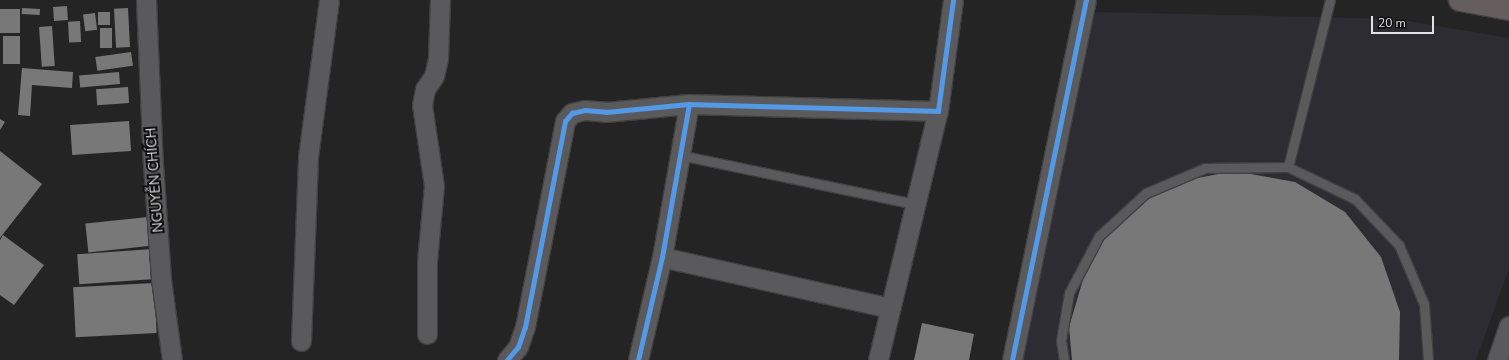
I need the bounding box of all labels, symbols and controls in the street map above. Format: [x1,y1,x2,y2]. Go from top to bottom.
scale bar [1373,8,1436,34]
text: 20 m [1378,15,1406,31]
street label: NGUYỄN CHÍCH [143,127,167,233]

